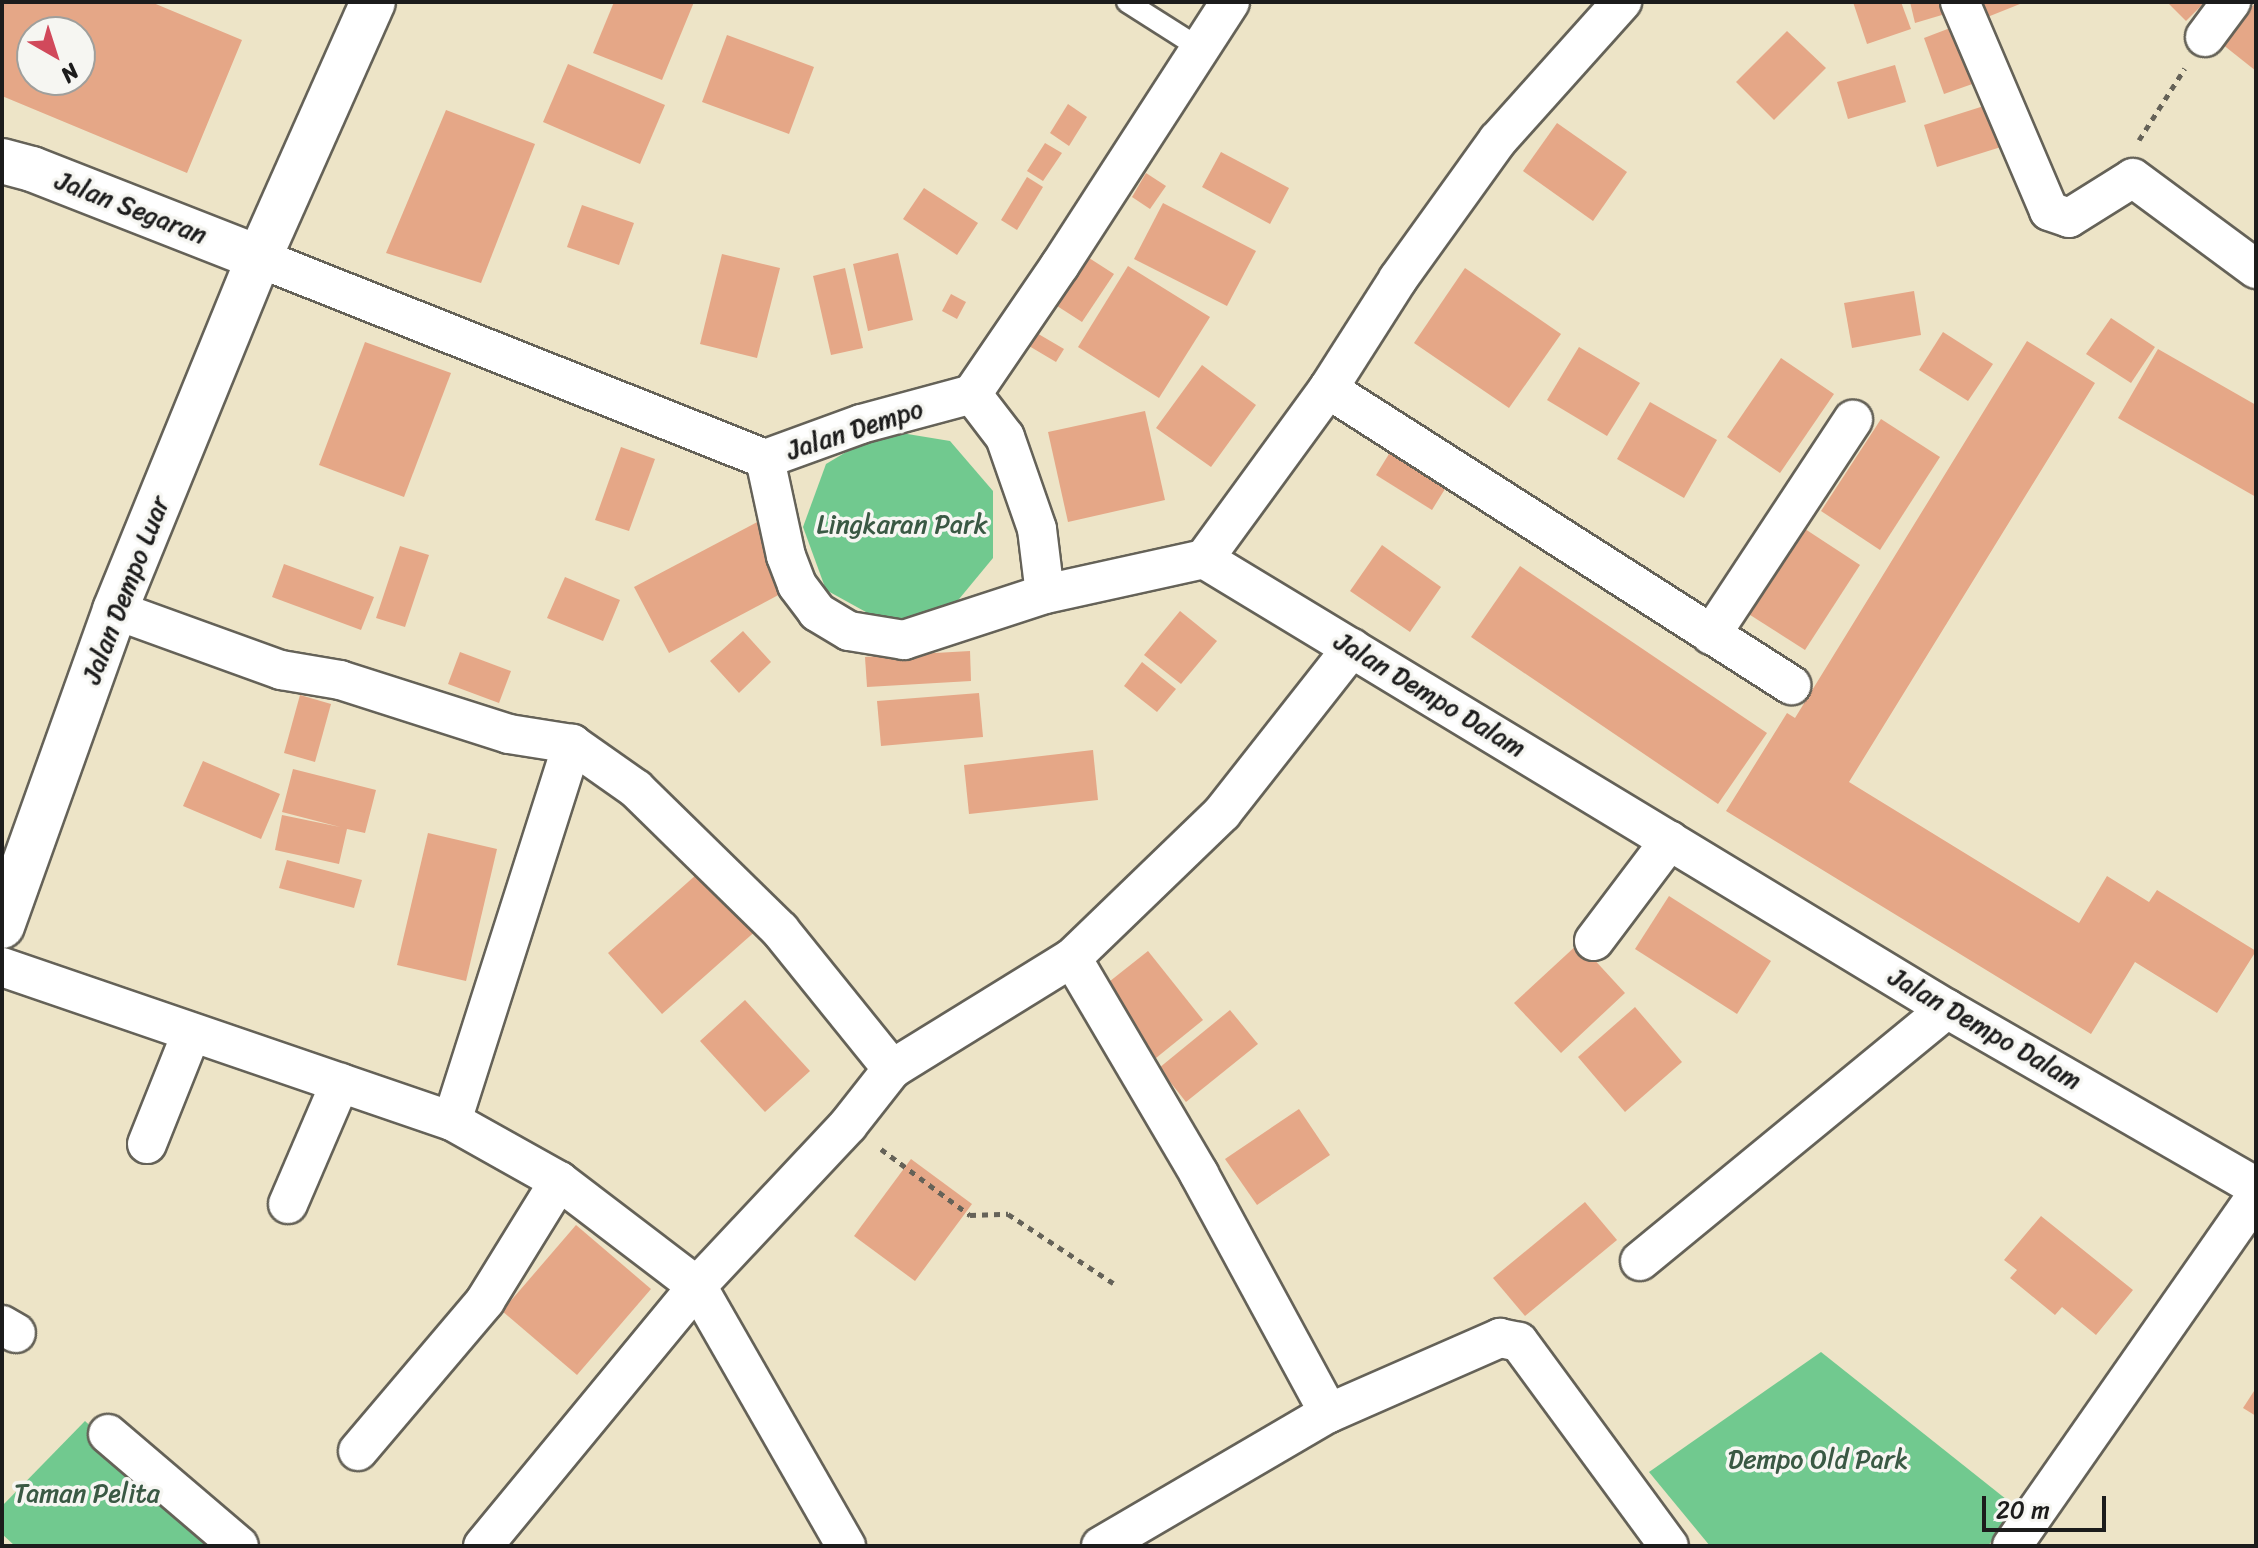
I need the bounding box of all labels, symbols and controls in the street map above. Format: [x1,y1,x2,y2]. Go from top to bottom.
north arrow [16,16,96,96]
text: N [52,54,88,93]
street label: Jalan Segaran [51,165,211,251]
street label: Jalan Dempo [783,393,927,467]
street label: Jalan Dempo Luar [76,492,176,688]
park label: Lingkaran Park [817,509,987,541]
street label: Jalan Dempo Dalam [1328,625,1532,765]
street label: Jalan Dempo Dalam [1883,961,2087,1097]
park label: Dempo Old Park [1728,1444,1908,1476]
park label: Taman Pelita [13,1478,161,1510]
scale bar [1986,1480,2110,1530]
text: 20 m [1996,1489,2050,1531]

